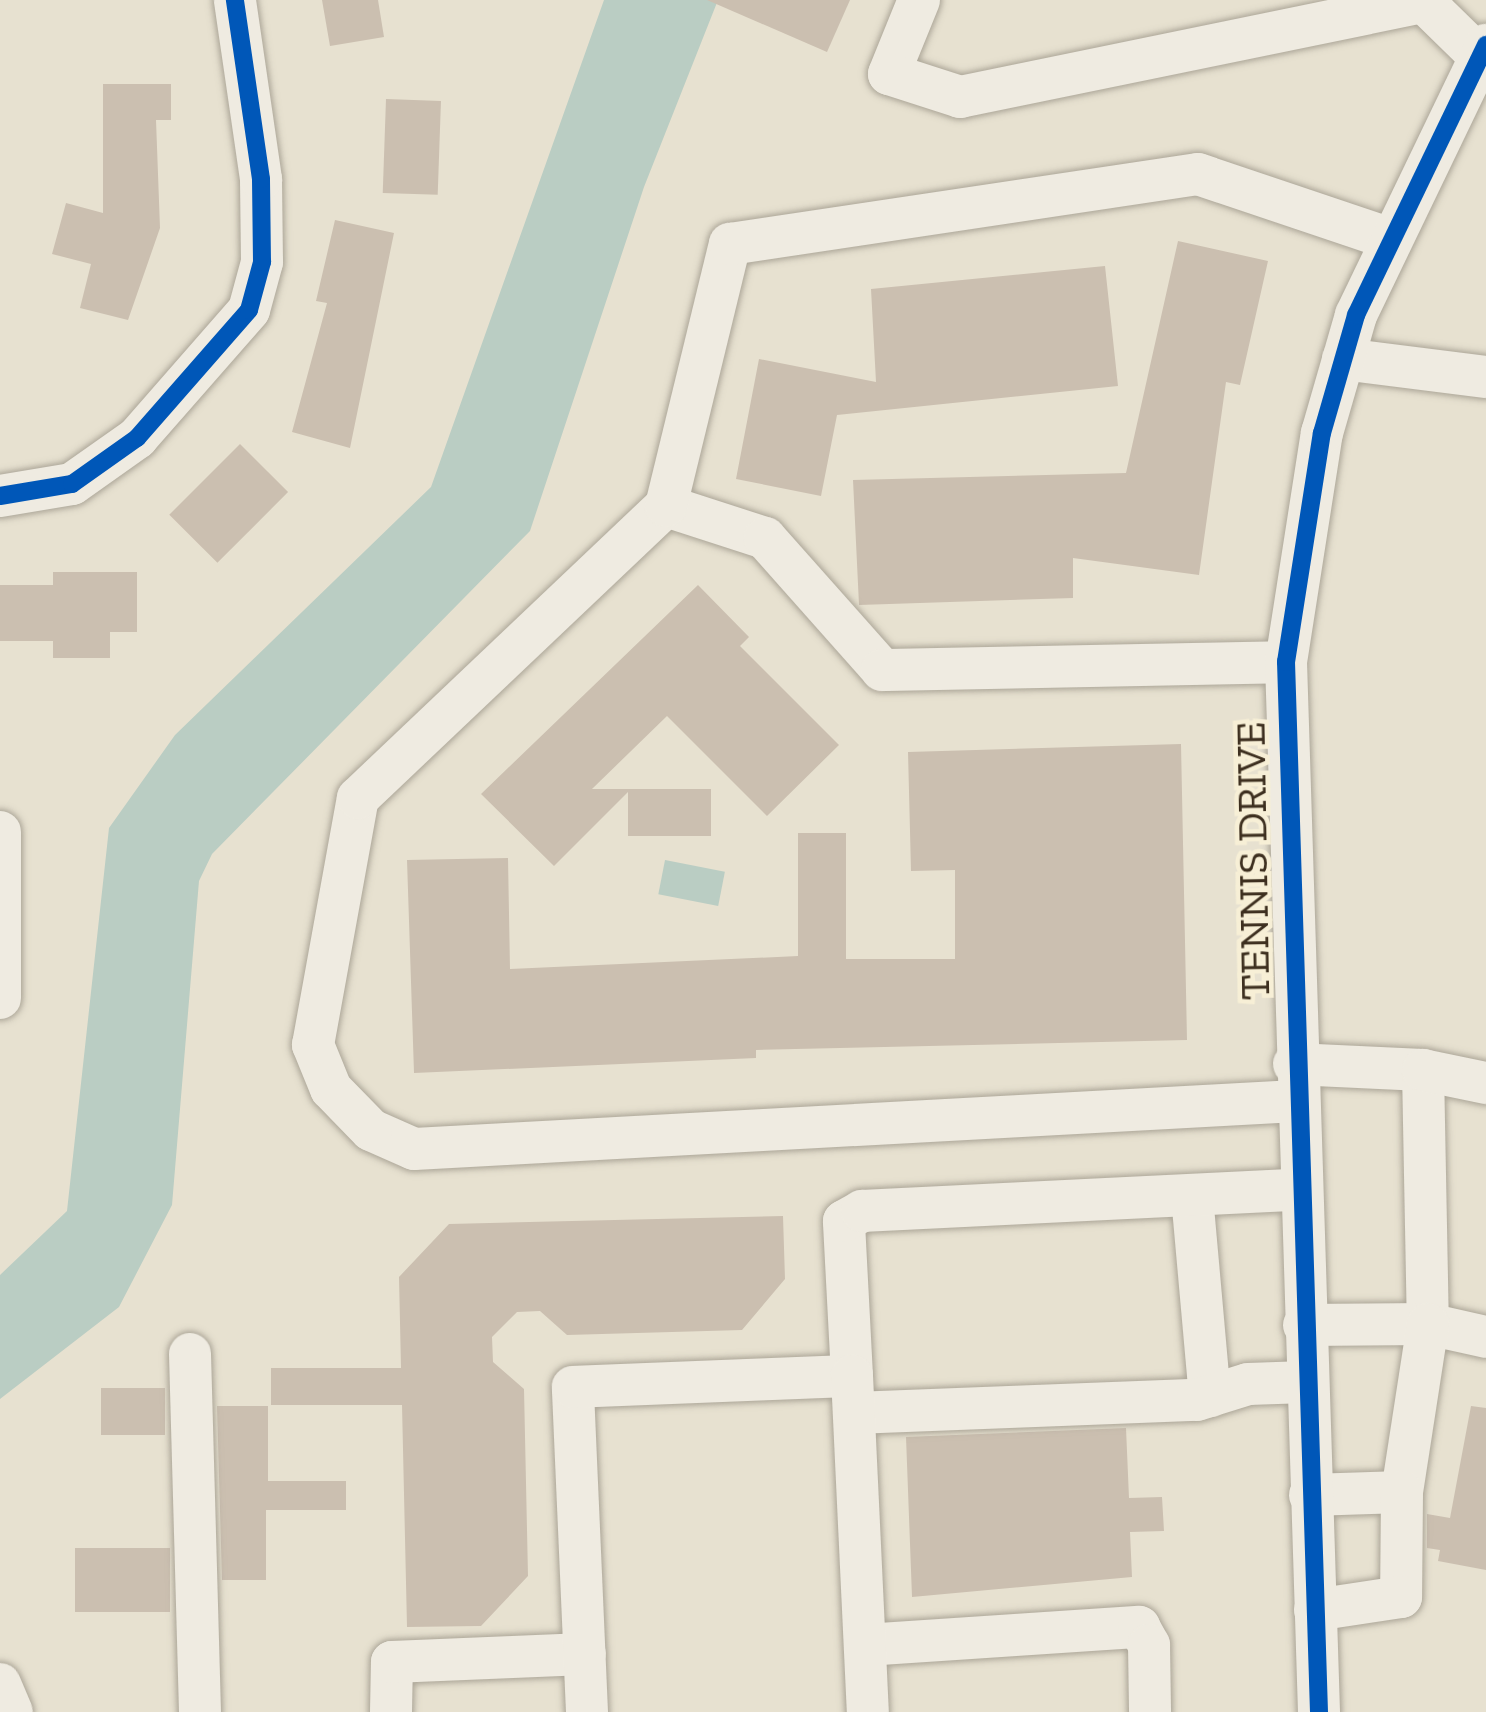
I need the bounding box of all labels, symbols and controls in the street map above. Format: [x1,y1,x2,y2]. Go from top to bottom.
street label: TENNIS DRIVE [1225,721,1281,1001]

